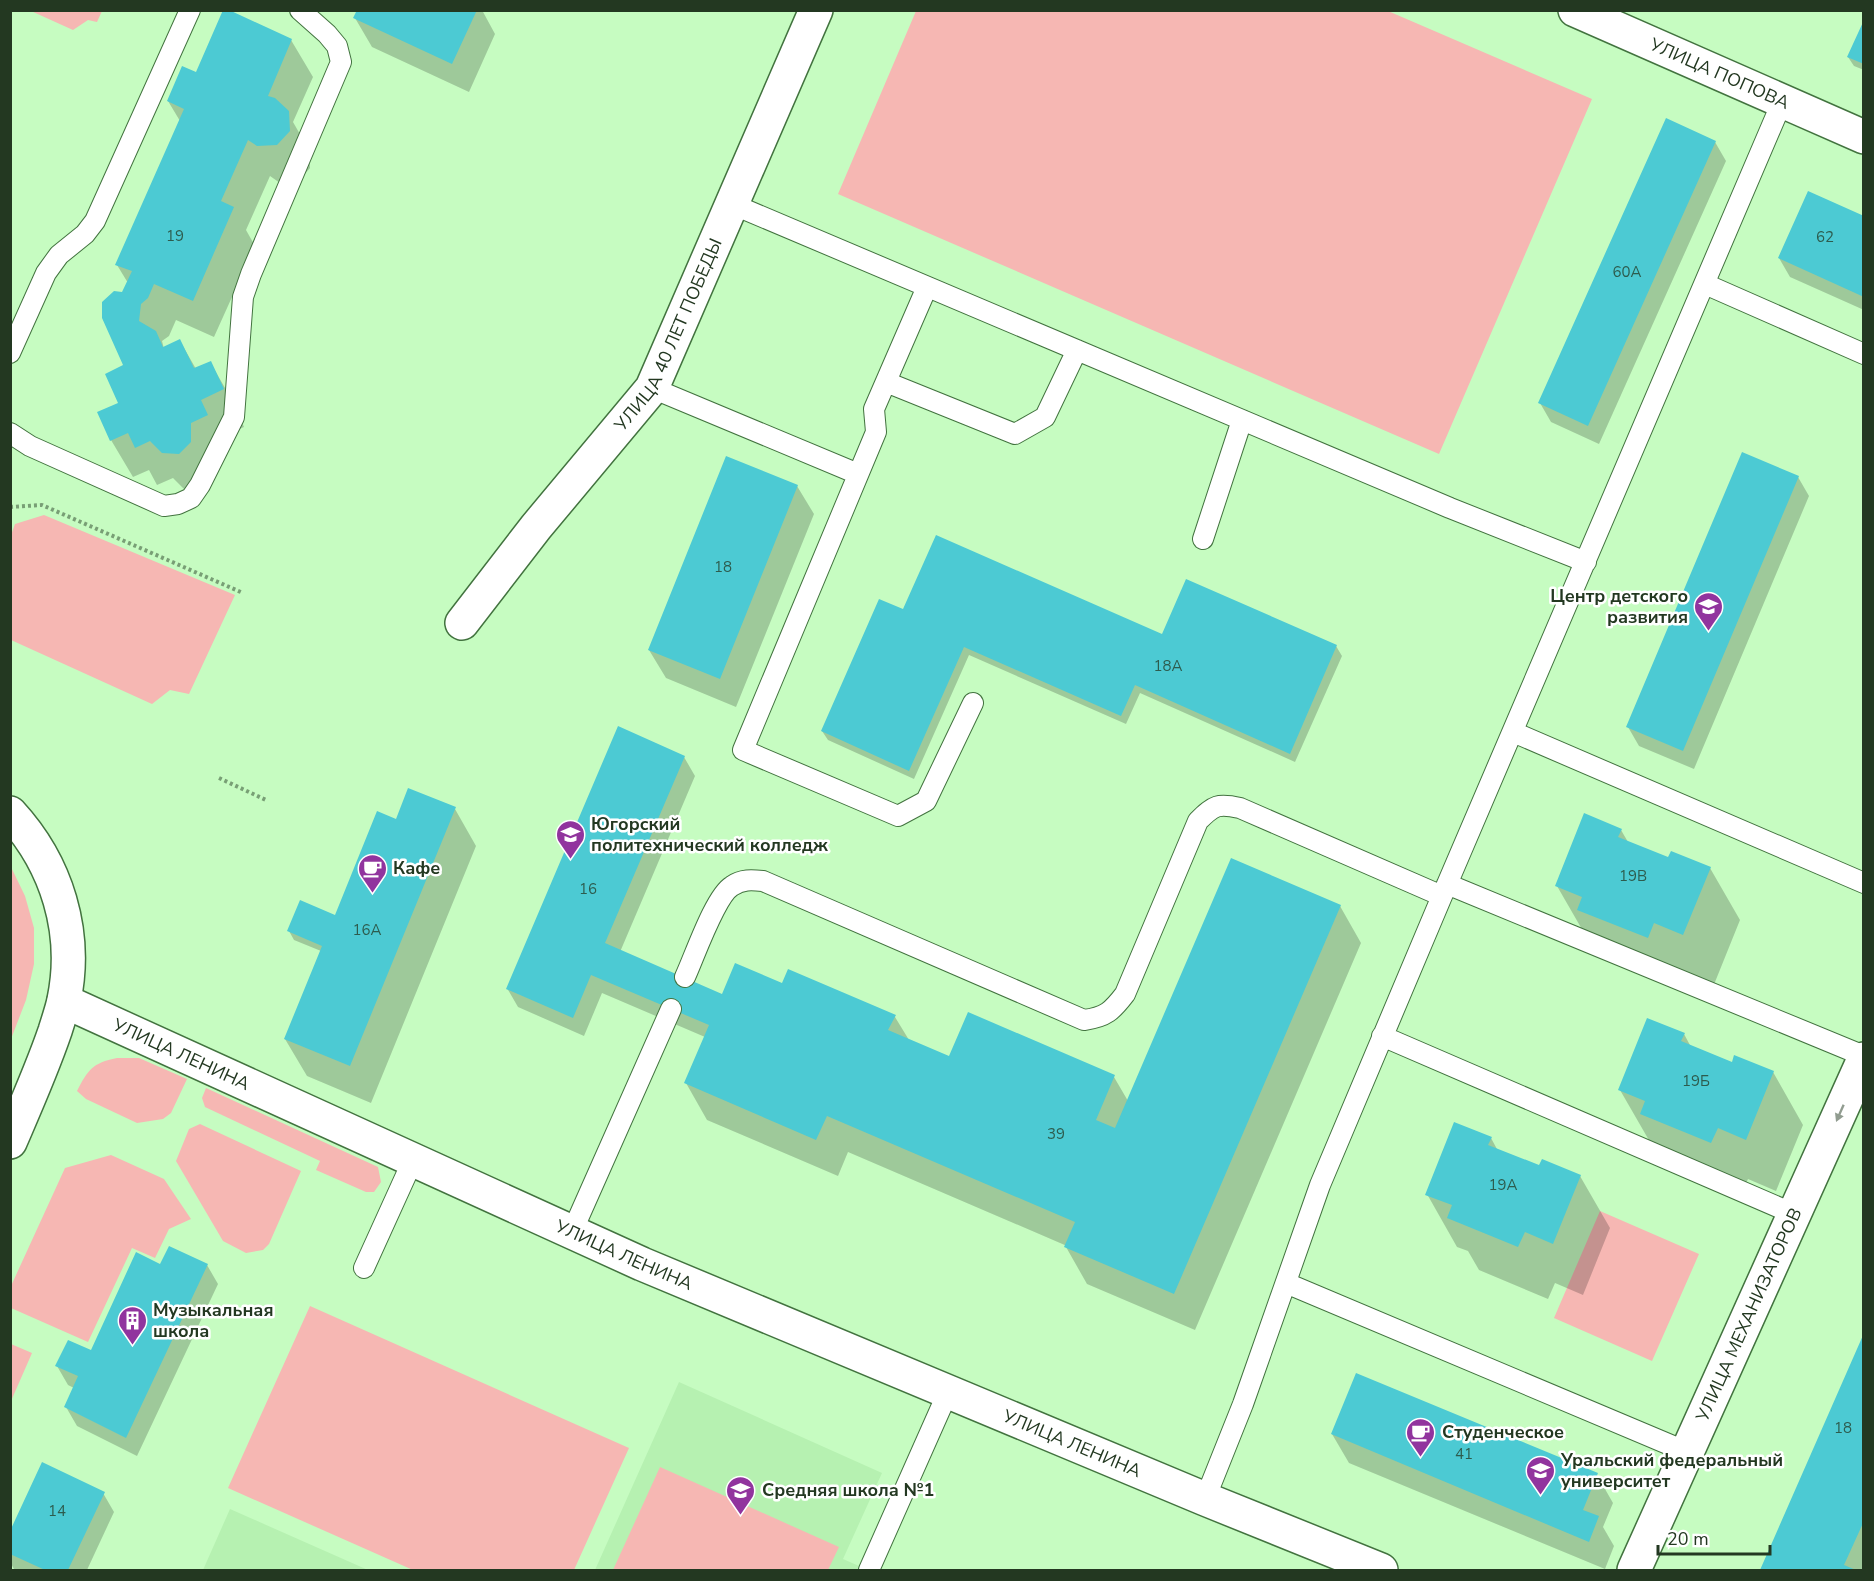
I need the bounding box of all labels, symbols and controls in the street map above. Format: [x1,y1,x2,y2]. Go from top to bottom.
street label: УЛИЦА ПОПОВА [1645,32,1793,115]
house number: 19 [166,226,184,246]
house number: 62 [1816,227,1834,247]
street label: УЛИЦА 40 ЛЕТ ПОБЕДЫ [608,234,728,437]
house number: 60А [1613,262,1642,282]
house number: 18 [714,557,732,577]
place label: Центр детского развития [1550,584,1688,629]
school or university icon: Центр детского развития [1693,590,1725,632]
house number: 18А [1154,656,1183,676]
place label: Югорский политехнический колледж [591,812,828,857]
school or university icon: Югорский политехнический колледж [554,818,586,860]
cafe icon: Кафе [356,852,388,894]
place label: Кафе [393,856,440,880]
house number: 19В [1619,866,1647,886]
house number: 16 [579,879,597,899]
house number: 16А [353,920,382,940]
street label: УЛИЦА ЛЕНИНА [108,1012,254,1096]
house number: 19Б [1682,1071,1710,1091]
one-way arrow [1835,1104,1844,1121]
house number: 39 [1047,1124,1065,1144]
house number: 19А [1489,1175,1518,1195]
street label: УЛИЦА МЕХАНИЗАТОРОВ [1690,1204,1807,1426]
street label: УЛИЦА ЛЕНИНА [551,1214,696,1296]
place label: Музыкальная школа [153,1298,274,1343]
building icon: Музыкальная школа [116,1304,148,1346]
street label: УЛИЦА ЛЕНИНА [998,1404,1145,1483]
cafe icon: Студенческое [1405,1416,1437,1458]
house number: 18 [1834,1418,1852,1438]
place label: Студенческое [1442,1420,1564,1444]
house number: 41 [1455,1444,1473,1464]
place label: Уральский федеральный университет [1560,1448,1783,1493]
school or university icon: Уральский федеральный университет [1524,1454,1556,1496]
school or university icon: Средняя школа №1 [725,1474,757,1516]
place label: Средняя школа №1 [762,1478,934,1502]
house number: 14 [48,1501,66,1521]
scale bar [1658,1518,1770,1556]
text: 20 m [1667,1527,1709,1551]

